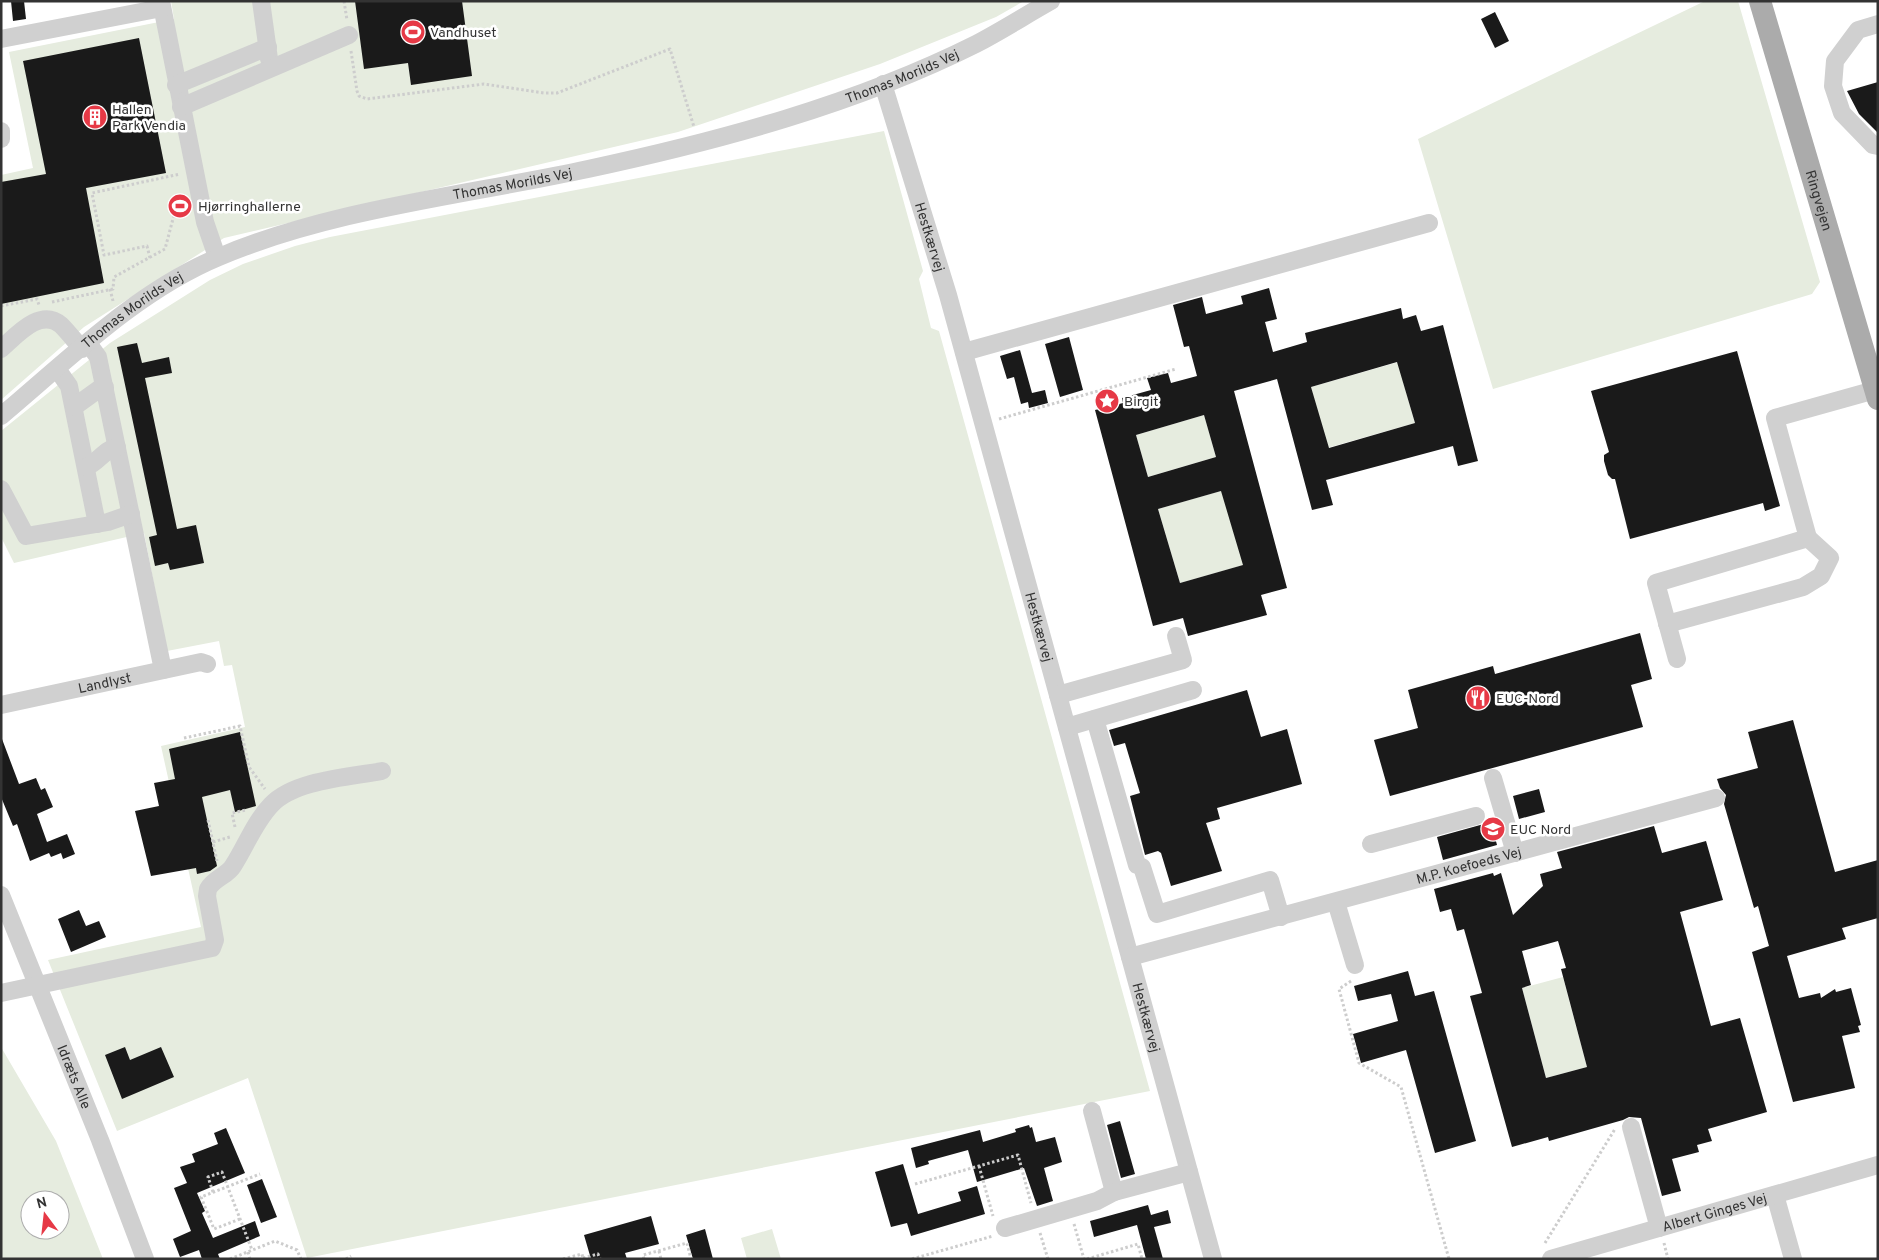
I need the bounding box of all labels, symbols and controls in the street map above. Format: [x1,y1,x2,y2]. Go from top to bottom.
sports icon: Vandhuset [400,19,426,45]
place label: Vandhuset [430,25,497,42]
street label: Thomas Morilds Vej [844,47,962,108]
place label: Hallen Park Vendia [112,102,186,135]
building icon: Hallen Park Vendia [82,104,108,130]
street label: Thomas Morilds Vej [452,166,574,205]
street label: Ringvejen [1801,168,1835,233]
sports icon: Hjørringhallerne [167,193,193,219]
place label: Hjørringhallerne [198,199,301,216]
street label: Hestkærvej [910,201,947,274]
street label: Thomas Morilds Vej [79,269,187,353]
place icon: Birgit [1094,388,1120,414]
place label: Birgit [1124,394,1159,411]
street label: Hestkærvej [1020,590,1055,664]
street label: Landlyst [77,670,133,698]
restaurant icon: EUC-Nord [1465,685,1491,711]
place label: EUC-Nord [1496,691,1559,708]
school or university icon: EUC Nord [1480,816,1506,842]
place label: EUC Nord [1510,822,1571,839]
street label: M.P. Koefoeds Vej [1415,844,1524,889]
street label: Hestkærvej [1127,981,1163,1055]
street label: Idræts Alle [52,1043,94,1112]
north arrow [20,1190,70,1240]
street label: Albert Ginges Vej [1661,1190,1769,1237]
text: N [35,1194,49,1213]

